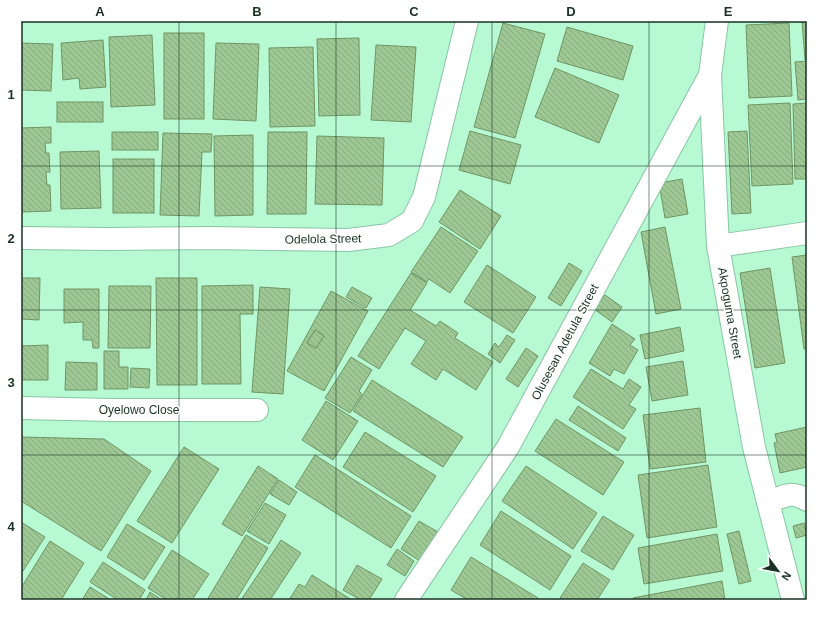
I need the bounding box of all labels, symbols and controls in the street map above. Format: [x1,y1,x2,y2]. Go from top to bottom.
text: A [95,4,105,19]
text: B [252,4,262,19]
text: C [409,4,419,19]
text: D [566,4,576,19]
text: E [724,4,733,19]
text: 1 [7,87,15,102]
text: 2 [7,231,15,246]
street label: Odelola Street [285,231,362,247]
street label: Akpoguma Street [715,266,745,361]
street label: Olusesan Adetula Street [528,281,602,402]
text: 3 [7,375,15,390]
street label: Oyelowo Close [99,403,180,417]
text: 4 [7,519,15,534]
north arrow [758,551,798,591]
text: N [779,570,794,583]

